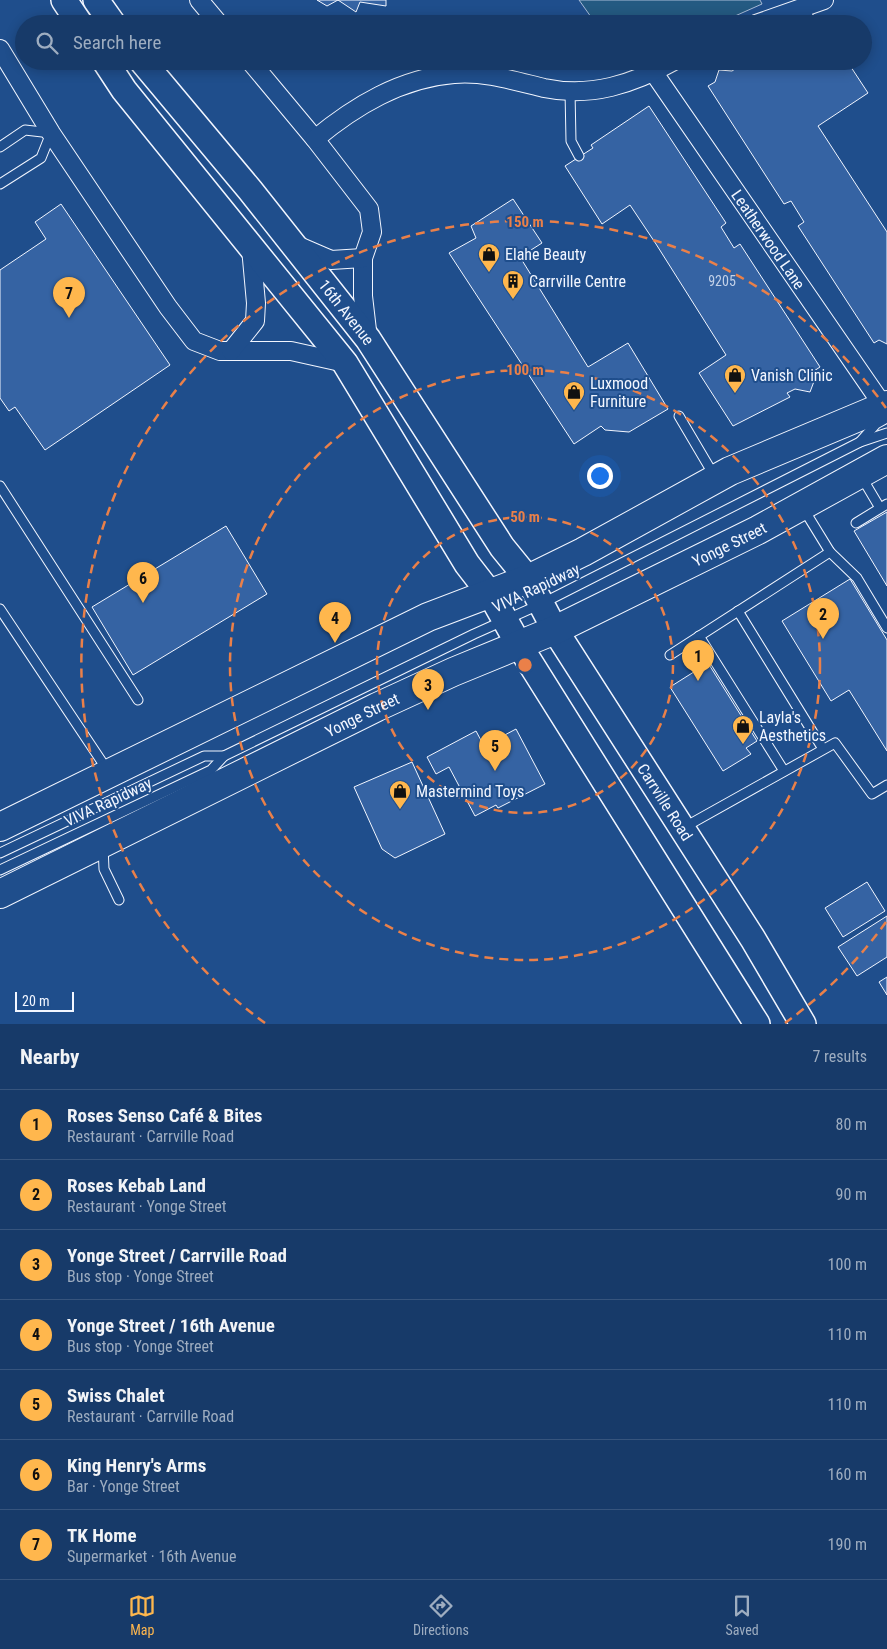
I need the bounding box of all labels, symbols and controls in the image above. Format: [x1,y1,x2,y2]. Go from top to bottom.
search box [15,15,872,70]
icon: search [33,29,61,57]
text: Search here [73,31,161,54]
street label: Leatherwood Lane [728,186,809,293]
text: 150 m [506,213,544,231]
shop icon: Elahe Beauty [477,242,501,273]
place label: Elahe Beauty [505,245,587,264]
building icon: Carrville Centre [501,269,525,300]
place label: Carrville Centre [529,272,626,291]
house number: 9205 [708,273,736,289]
street label: 16th Avenue [315,276,379,348]
pin: 7 [53,277,85,318]
text: 100 m [506,361,544,379]
shop icon: Vanish Clinic [723,363,747,394]
place label: Vanish Clinic [751,366,833,385]
place label: Luxmood Furniture [590,374,648,411]
shop icon: Luxmood Furniture [562,380,586,411]
your location [587,463,613,489]
text: 50 m [510,508,540,526]
street label: Yonge Street [689,518,770,570]
street label: VIVA Rapidway [489,559,583,617]
pin: 6 [127,562,159,603]
pin: 2 [807,598,839,639]
pin: 4 [319,602,351,643]
pin: 1 [682,640,714,681]
centre of rings [516,656,534,674]
pin: 3 [412,669,444,710]
street label: Yonge Street [322,689,402,741]
place label: Layla's Aesthetics [759,708,826,745]
shop icon: Layla's Aesthetics [731,714,755,745]
pin: 5 [479,730,511,771]
street label: Carrville Road [634,760,697,844]
street label: VIVA Rapidway [61,773,155,831]
shop icon: Mastermind Toys [388,779,412,810]
place label: Mastermind Toys [416,782,524,801]
scale bar [15,989,74,1012]
text: 20 m [22,993,50,1009]
text: Nearby [20,1045,79,1069]
text: 7 results [812,1047,867,1066]
text: Roses Senso Café & Bites [67,1104,262,1127]
text: 1 [32,1115,40,1134]
text: 80 m [835,1115,867,1134]
text: Restaurant · Carrville Road [67,1127,234,1146]
text: Roses Kebab Land [67,1174,206,1197]
text: 2 [32,1185,40,1204]
text: 90 m [835,1185,867,1204]
text: Restaurant · Yonge Street [67,1197,227,1216]
text: Yonge Street / Carrville Road [67,1244,287,1267]
text: 3 [32,1255,40,1274]
text: 100 m [828,1255,867,1274]
text: Bus stop · Yonge Street [67,1267,214,1286]
text: Yonge Street / 16th Avenue [67,1314,275,1337]
text: 4 [32,1325,40,1344]
text: 110 m [828,1325,867,1344]
text: Bus stop · Yonge Street [67,1337,214,1356]
text: Swiss Chalet [67,1384,165,1407]
text: 5 [32,1395,40,1414]
text: 110 m [828,1395,867,1414]
text: Restaurant · Carrville Road [67,1407,234,1426]
text: King Henry's Arms [67,1454,206,1477]
text: 6 [32,1465,40,1484]
text: 160 m [828,1465,867,1484]
text: Bar · Yonge Street [67,1477,180,1496]
text: TK Home [67,1524,137,1547]
text: 7 [32,1535,40,1554]
text: 190 m [828,1535,867,1554]
text: Supermarket · 16th Avenue [67,1547,236,1566]
tab: Map [128,1592,156,1638]
tab: Directions [413,1592,469,1638]
tab: Saved [725,1592,759,1638]

